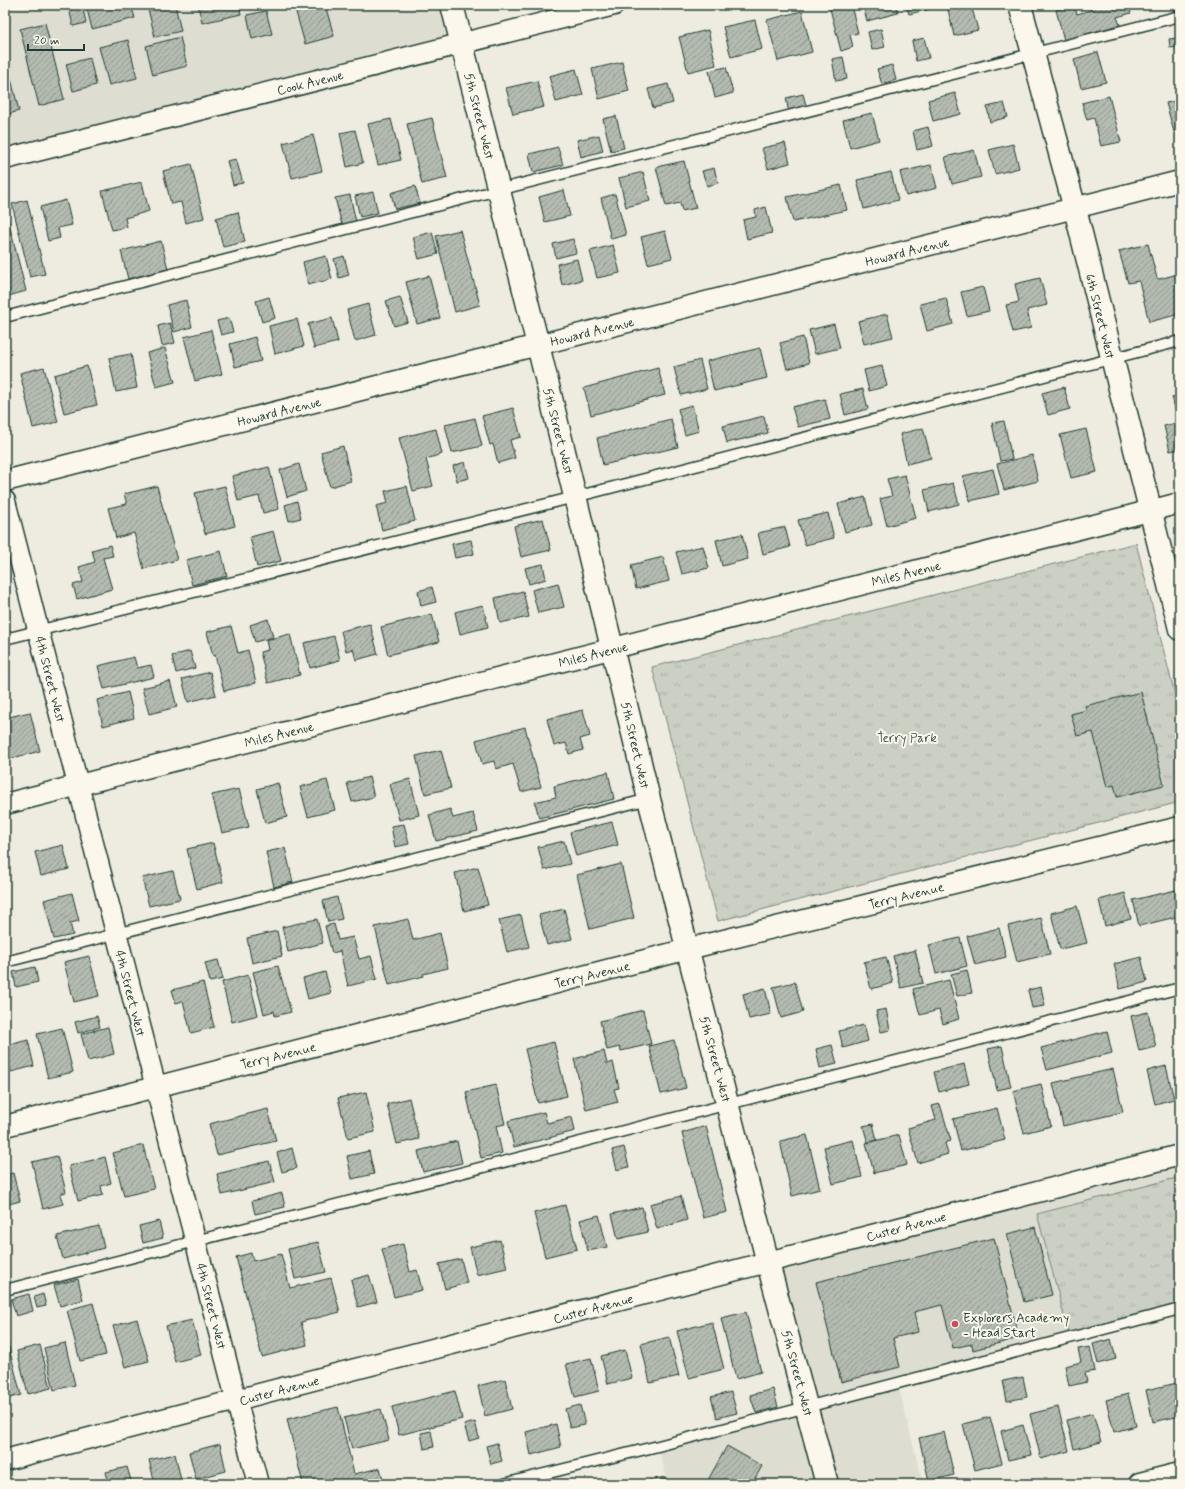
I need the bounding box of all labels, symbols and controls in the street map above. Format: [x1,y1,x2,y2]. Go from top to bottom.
scale bar [28,26,84,52]
text: 20 m [34,33,60,49]
street label: Cook Avenue [275,67,345,100]
street label: 5th Street West [460,71,497,161]
street label: Howard Avenue [864,234,951,271]
street label: 6th Street West [1081,272,1118,361]
street label: Howard Avenue [549,314,636,351]
street label: 5th Street West [539,386,576,476]
street label: Howard Avenue [236,394,323,431]
street label: Miles Avenue [870,558,943,591]
street label: 4th Street West [31,635,68,724]
street label: Miles Avenue [557,639,630,672]
street label: 5th Street West [616,700,653,790]
street label: Miles Avenue [243,719,316,752]
park label: Terry Park [877,730,937,747]
street label: Terry Avenue [867,879,946,914]
street label: 4th Street West [111,949,148,1038]
street label: Terry Avenue [553,958,632,993]
street label: 5th Street West [695,1015,734,1104]
street label: Terry Avenue [239,1039,318,1074]
street label: Custer Avenue [865,1209,948,1246]
street label: 4th Street West [192,1262,229,1351]
street label: Custer Avenue [552,1291,635,1328]
place label: Explorers Academy - Head Start [963,1310,1069,1342]
marker: Explorers Academy - Head Start [950,1319,960,1329]
street label: 5th Street West [777,1329,816,1418]
street label: Custer Avenue [238,1373,321,1410]

